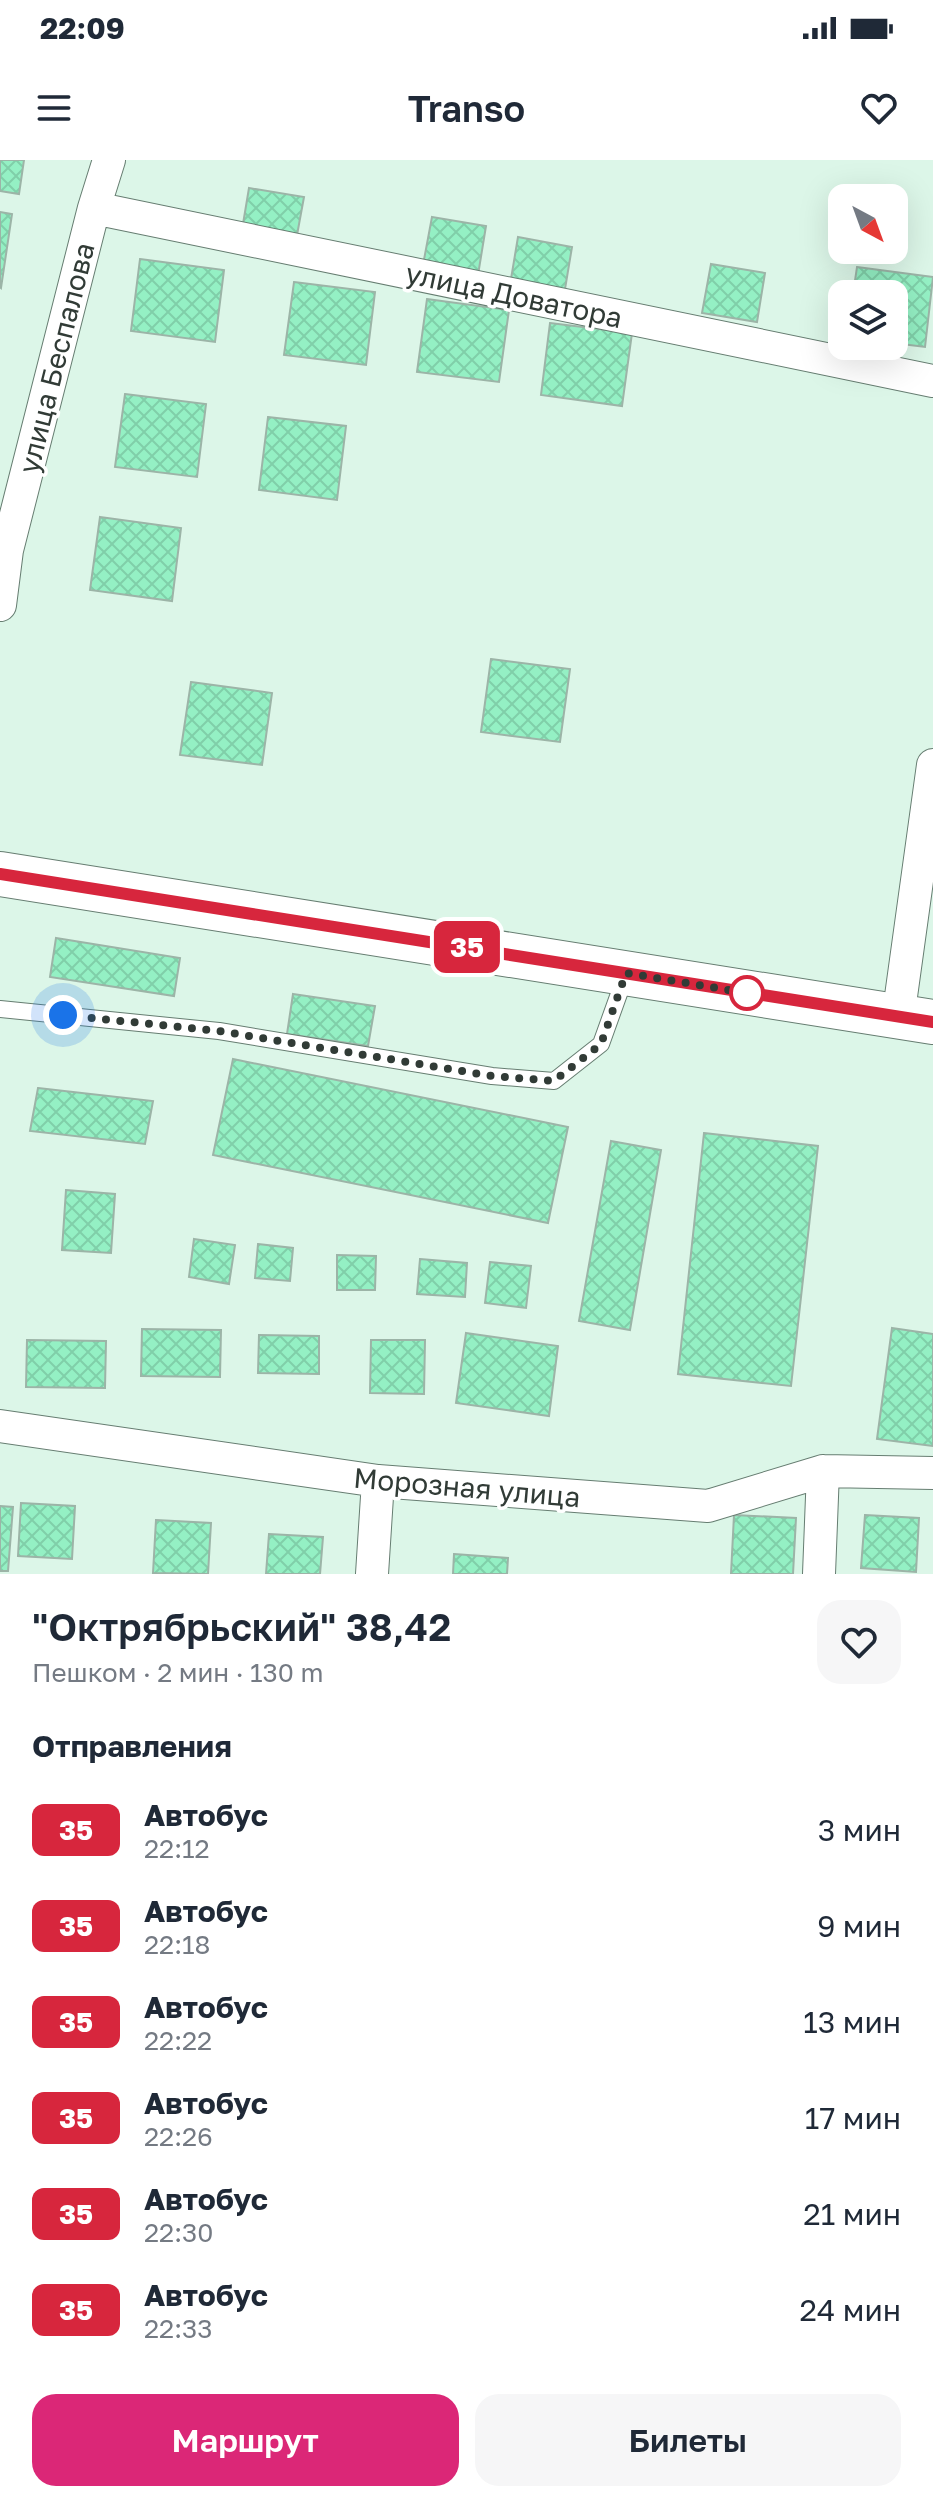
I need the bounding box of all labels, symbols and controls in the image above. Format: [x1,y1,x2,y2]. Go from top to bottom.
text: 22:09 [40,10,125,46]
icon: menu [32,86,76,130]
icon: heart [857,86,901,130]
text: Transo [408,87,525,130]
north arrow [828,184,908,264]
map controls [828,184,908,360]
street label: улица Беспалова [11,239,101,477]
street label: улица Доватора [403,256,625,334]
button: layers [828,280,908,360]
line badge: 35 [431,921,503,973]
text: 35 [450,930,484,963]
unlabelled marker [730,976,764,1010]
your location [43,995,83,1035]
street label: Морозная улица [352,1461,582,1513]
button: heart [817,1600,901,1684]
text: "Октрябрьский" 38,42 [32,1604,451,1649]
text: Пешком · 2 мин · 130 m [32,1657,323,1688]
text: Отправления [32,1728,232,1764]
text: Автобус [144,1797,268,1833]
text: 3 мин [818,1812,901,1848]
text: 35 [59,1813,93,1846]
text: 22:12 [144,1833,210,1864]
text: Автобус [144,1893,268,1929]
text: 9 мин [817,1908,901,1944]
text: 35 [59,1909,93,1942]
text: 22:18 [144,1929,210,1960]
text: Автобус [144,1989,268,2025]
text: 13 мин [803,2004,901,2040]
text: 35 [59,2005,93,2038]
text: 22:22 [144,2025,212,2056]
text: Автобус [144,2085,268,2121]
text: 17 мин [805,2100,901,2136]
text: 35 [59,2101,93,2134]
text: 22:26 [144,2121,213,2152]
text: Автобус [144,2181,268,2217]
text: 21 мин [803,2196,901,2232]
text: 35 [59,2197,93,2230]
text: 22:30 [144,2217,213,2248]
text: Автобус [144,2277,268,2313]
text: 24 мин [800,2292,901,2328]
text: 35 [59,2293,93,2326]
text: 22:33 [144,2313,212,2344]
button: Маршрут [32,2394,459,2486]
button: Билеты [475,2394,901,2486]

